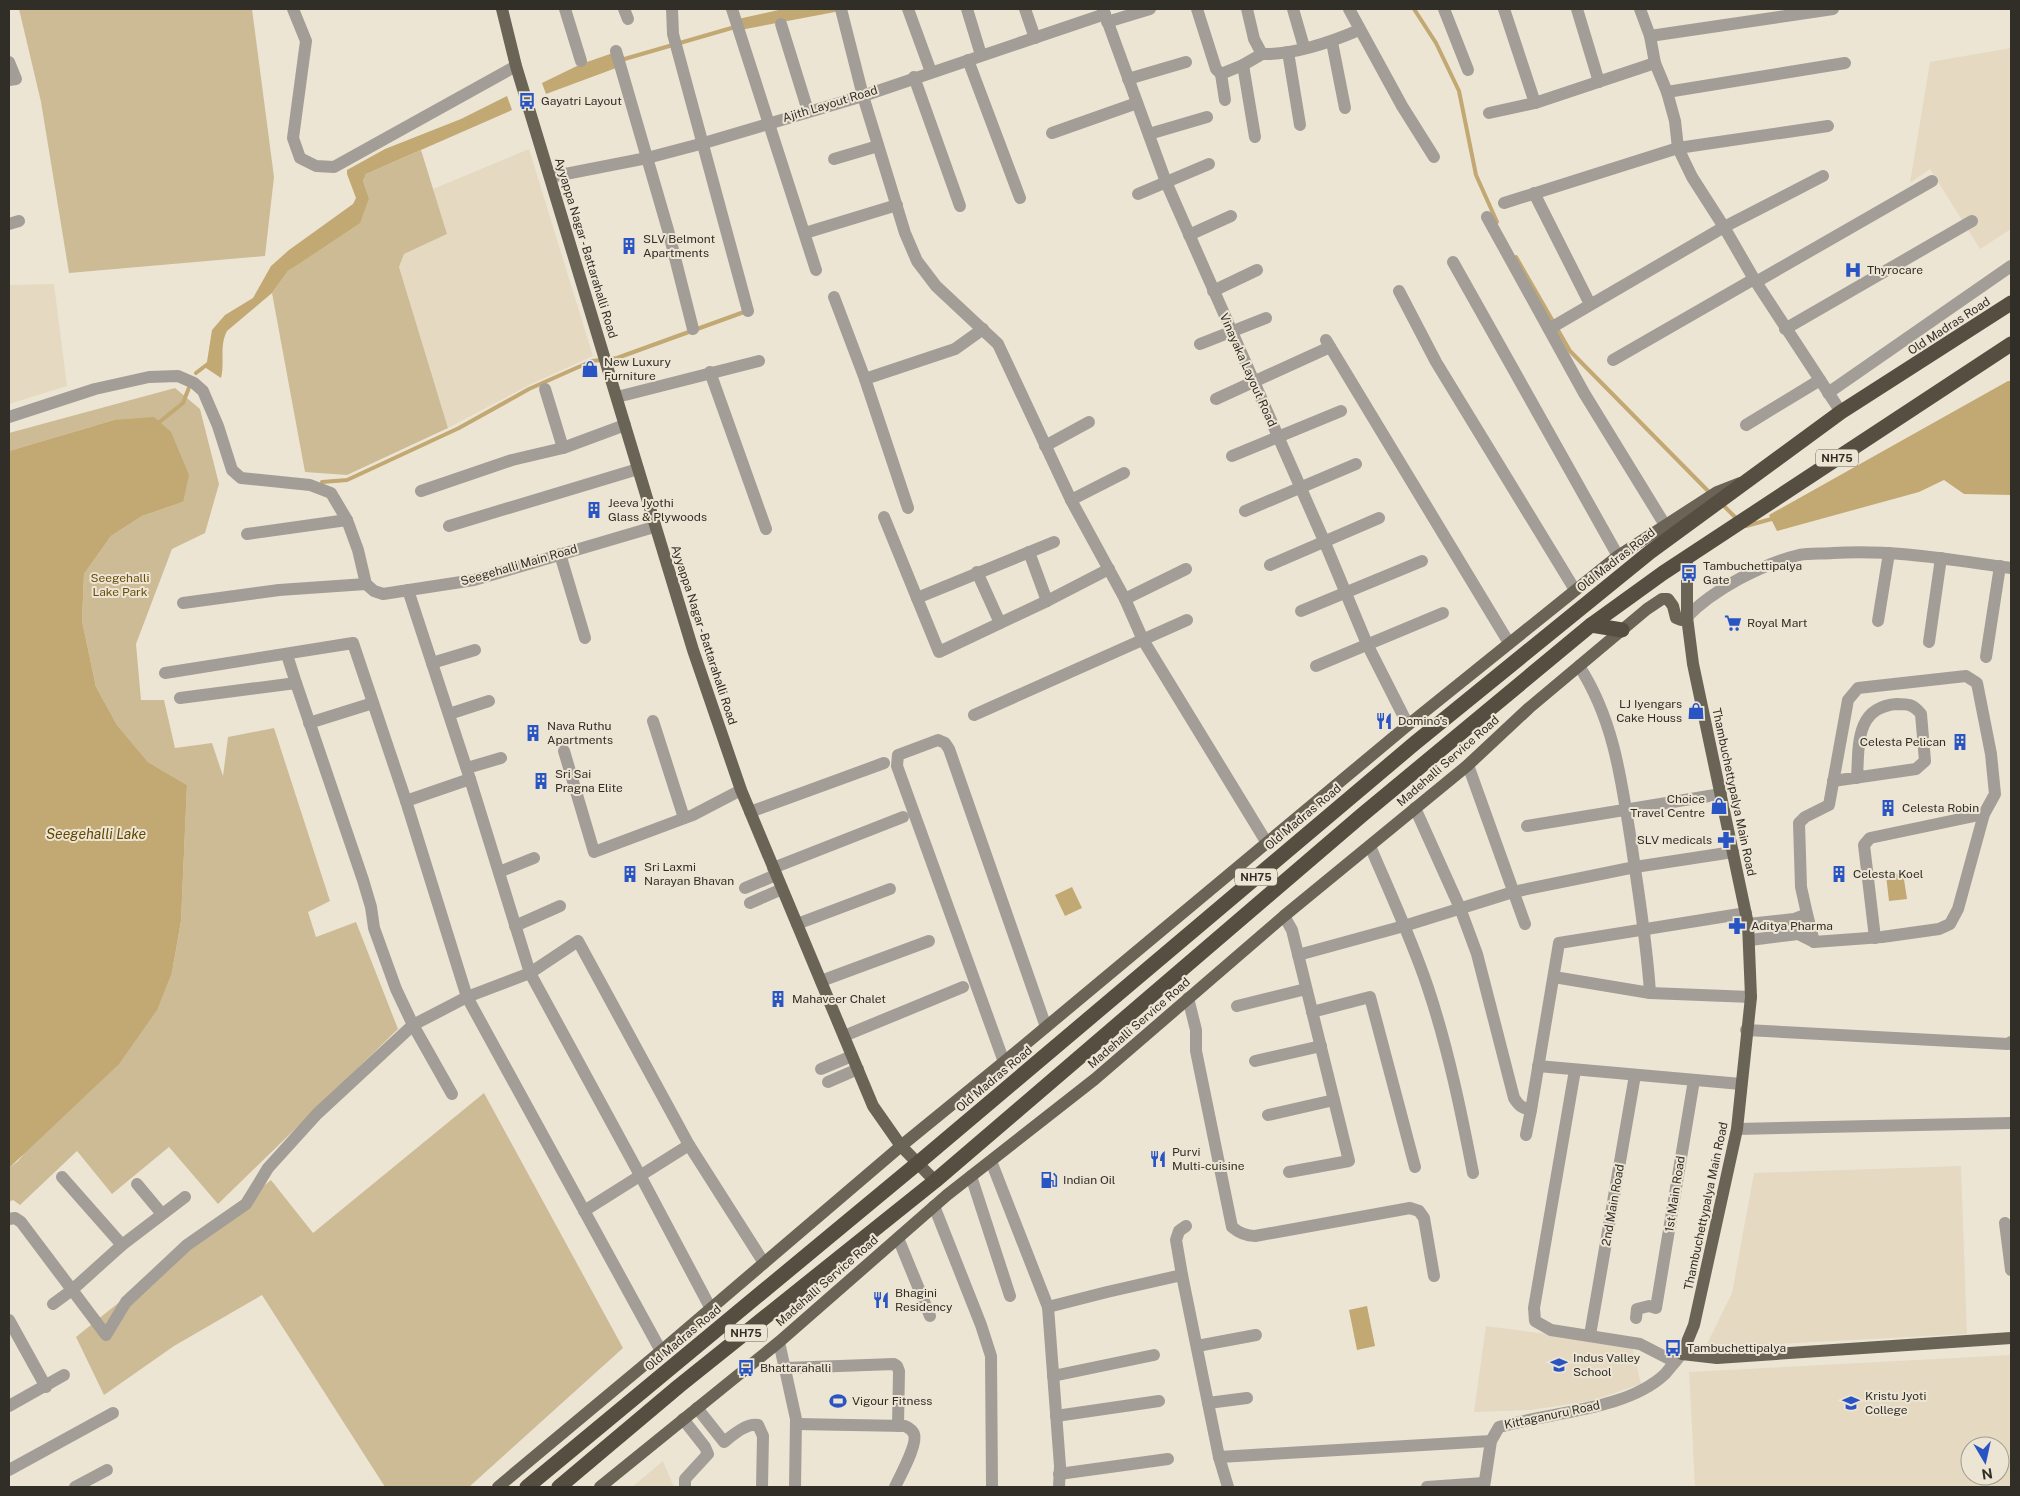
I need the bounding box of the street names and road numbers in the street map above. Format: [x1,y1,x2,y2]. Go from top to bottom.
street label: Ajith Layout Road [781,83,879,125]
street label: Ayyappa Nagar - Battarahalli Road [552,156,620,340]
street label: Old Madras Road [1905,294,1993,358]
street label: Vinayaka Layout Road [1217,311,1279,429]
road number: NH75 [1816,449,1858,466]
street label: Old Madras Road [1574,525,1658,595]
street label: Seegehalli Main Road [459,542,579,588]
street label: Ayyappa Nagar - Battarahalli Road [668,543,740,727]
street label: Thambuchettypalya Main Road [1709,707,1759,877]
street label: Madehalli Service Road [1394,713,1502,809]
street label: Old Madras Road [1262,781,1344,853]
road number: NH75 [1235,869,1277,886]
street label: Madehalli Service Road [1085,975,1193,1071]
street label: Old Madras Road [953,1043,1035,1115]
street label: Thambuchettypalya Main Road [1681,1121,1731,1291]
street label: 1st Main Road [1662,1155,1688,1233]
street label: 2nd Main Road [1599,1163,1627,1247]
street label: Madehalli Service Road [773,1233,881,1329]
street label: Old Madras Road [642,1302,724,1374]
road number: NH75 [725,1325,767,1342]
street label: Kittaganuru Road [1503,1398,1601,1432]

